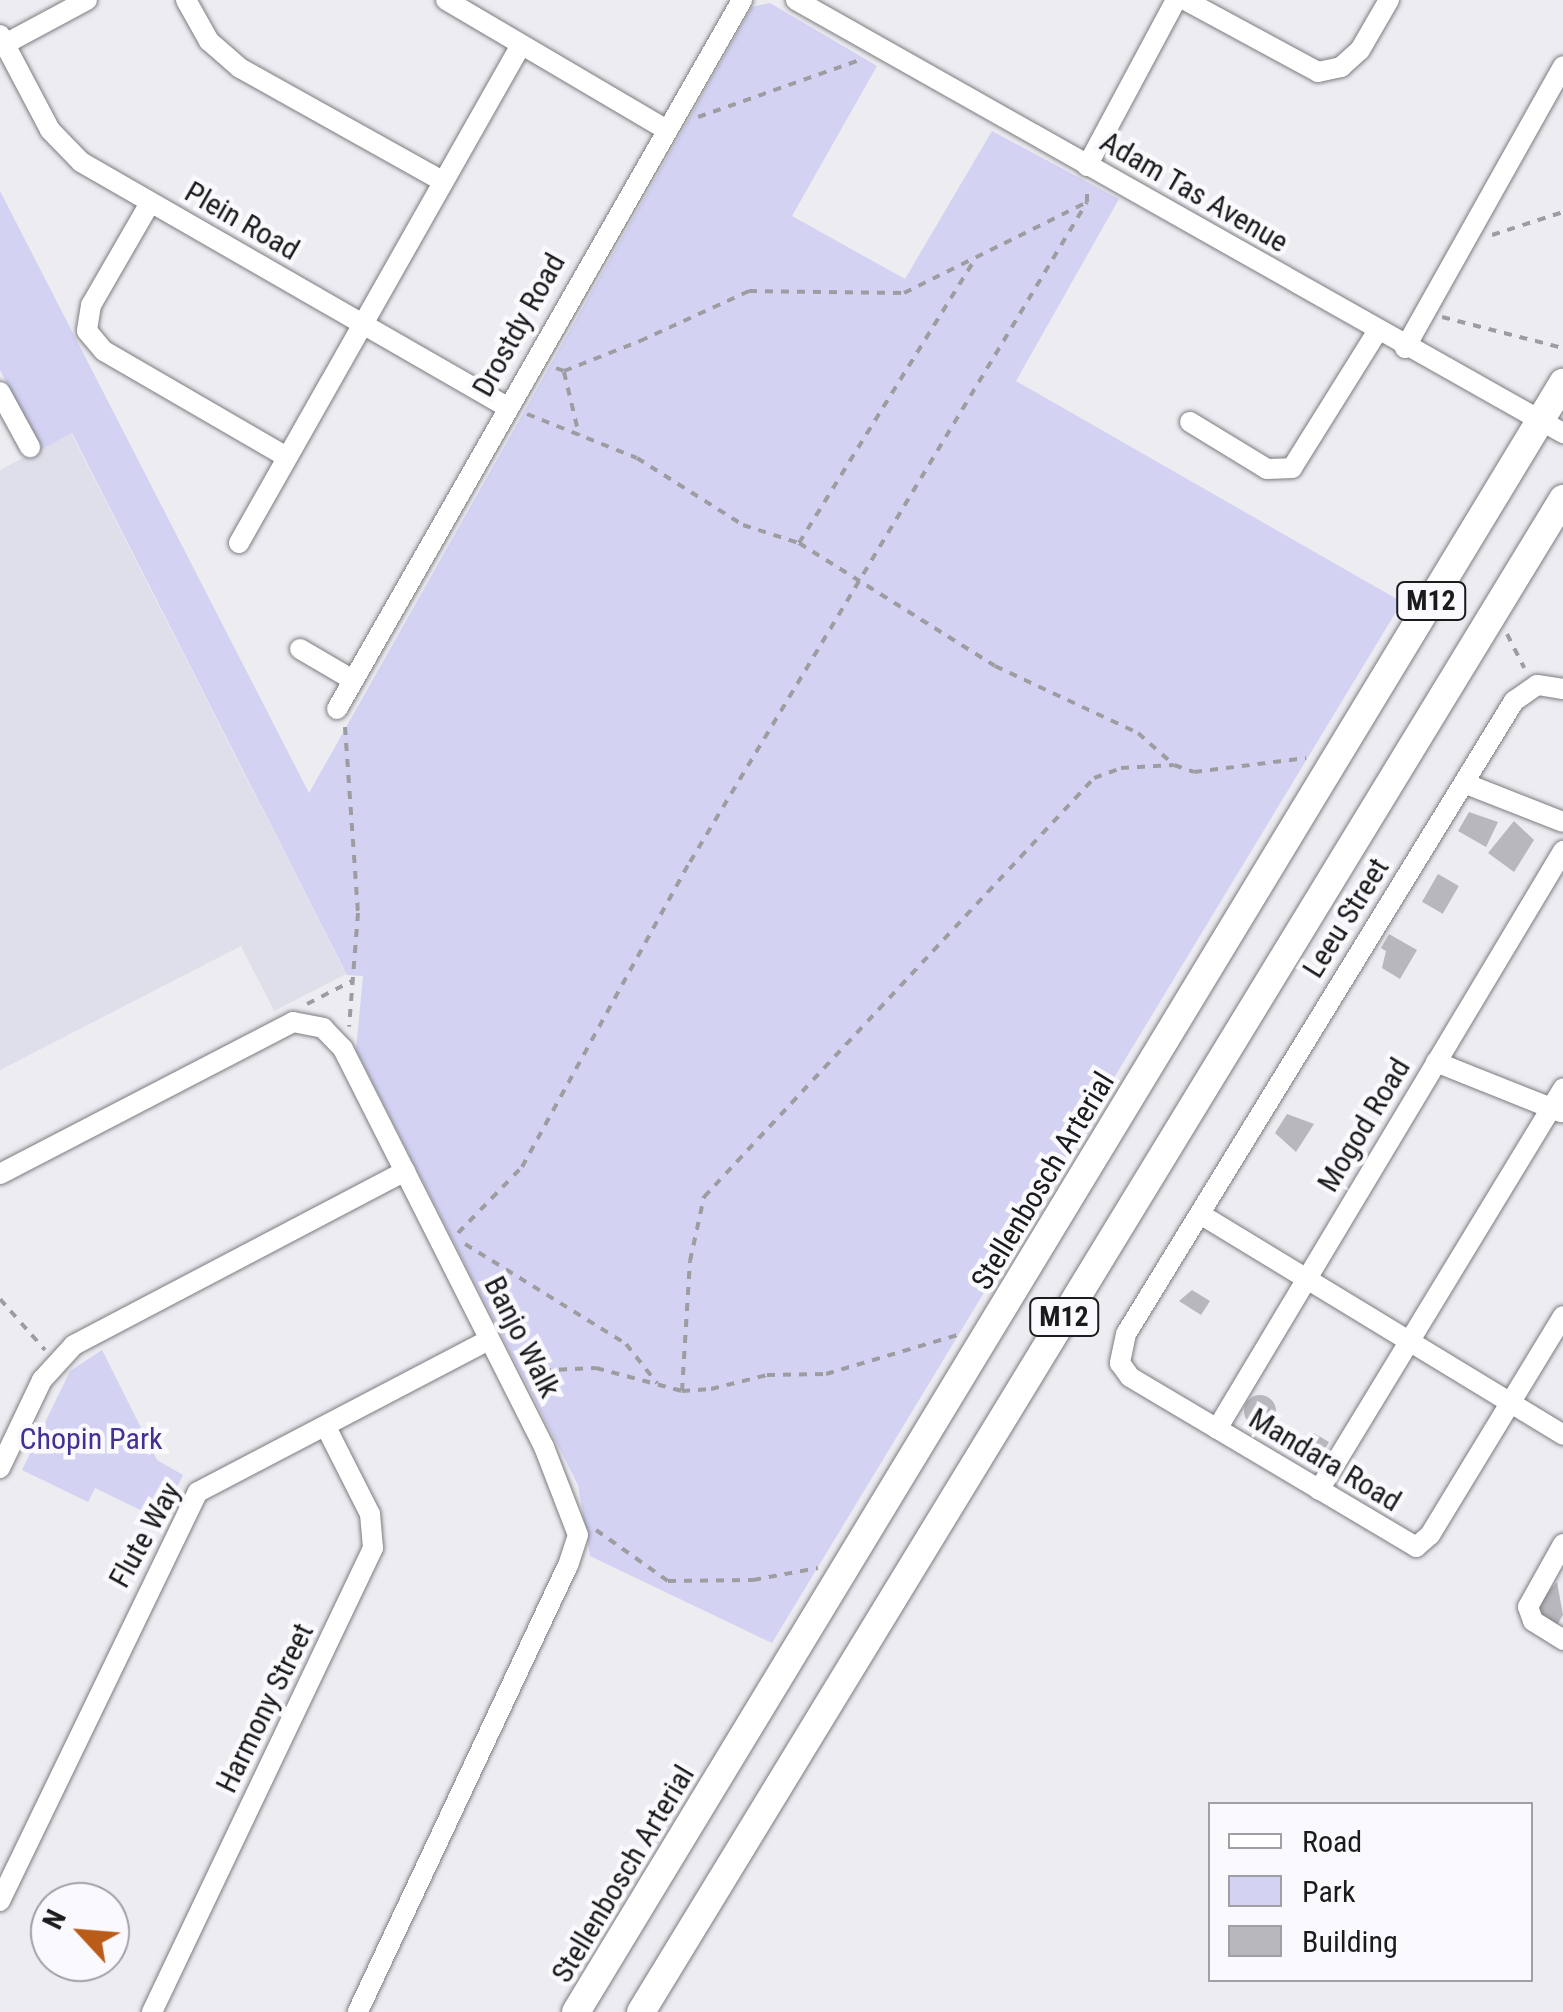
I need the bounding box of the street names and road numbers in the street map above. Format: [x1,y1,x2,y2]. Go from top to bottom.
street label: Adam Tas Avenue [1094,124,1294,260]
street label: Plein Road [178,174,306,268]
street label: Drostdy Road [465,247,573,403]
road number: M12 [1396,578,1466,624]
street label: Leeu Street [1295,852,1397,984]
street label: Mogod Road [1310,1052,1418,1198]
street label: Stellenbosch Arterial [964,1066,1122,1296]
street label: Banjo Walk [476,1270,568,1404]
road number: M12 [1029,1294,1099,1340]
street label: Mandara Road [1243,1401,1407,1519]
street label: Flute Way [101,1476,189,1594]
street label: Harmony Street [208,1617,322,1799]
street label: Stellenbosch Arterial [544,1759,702,1989]

